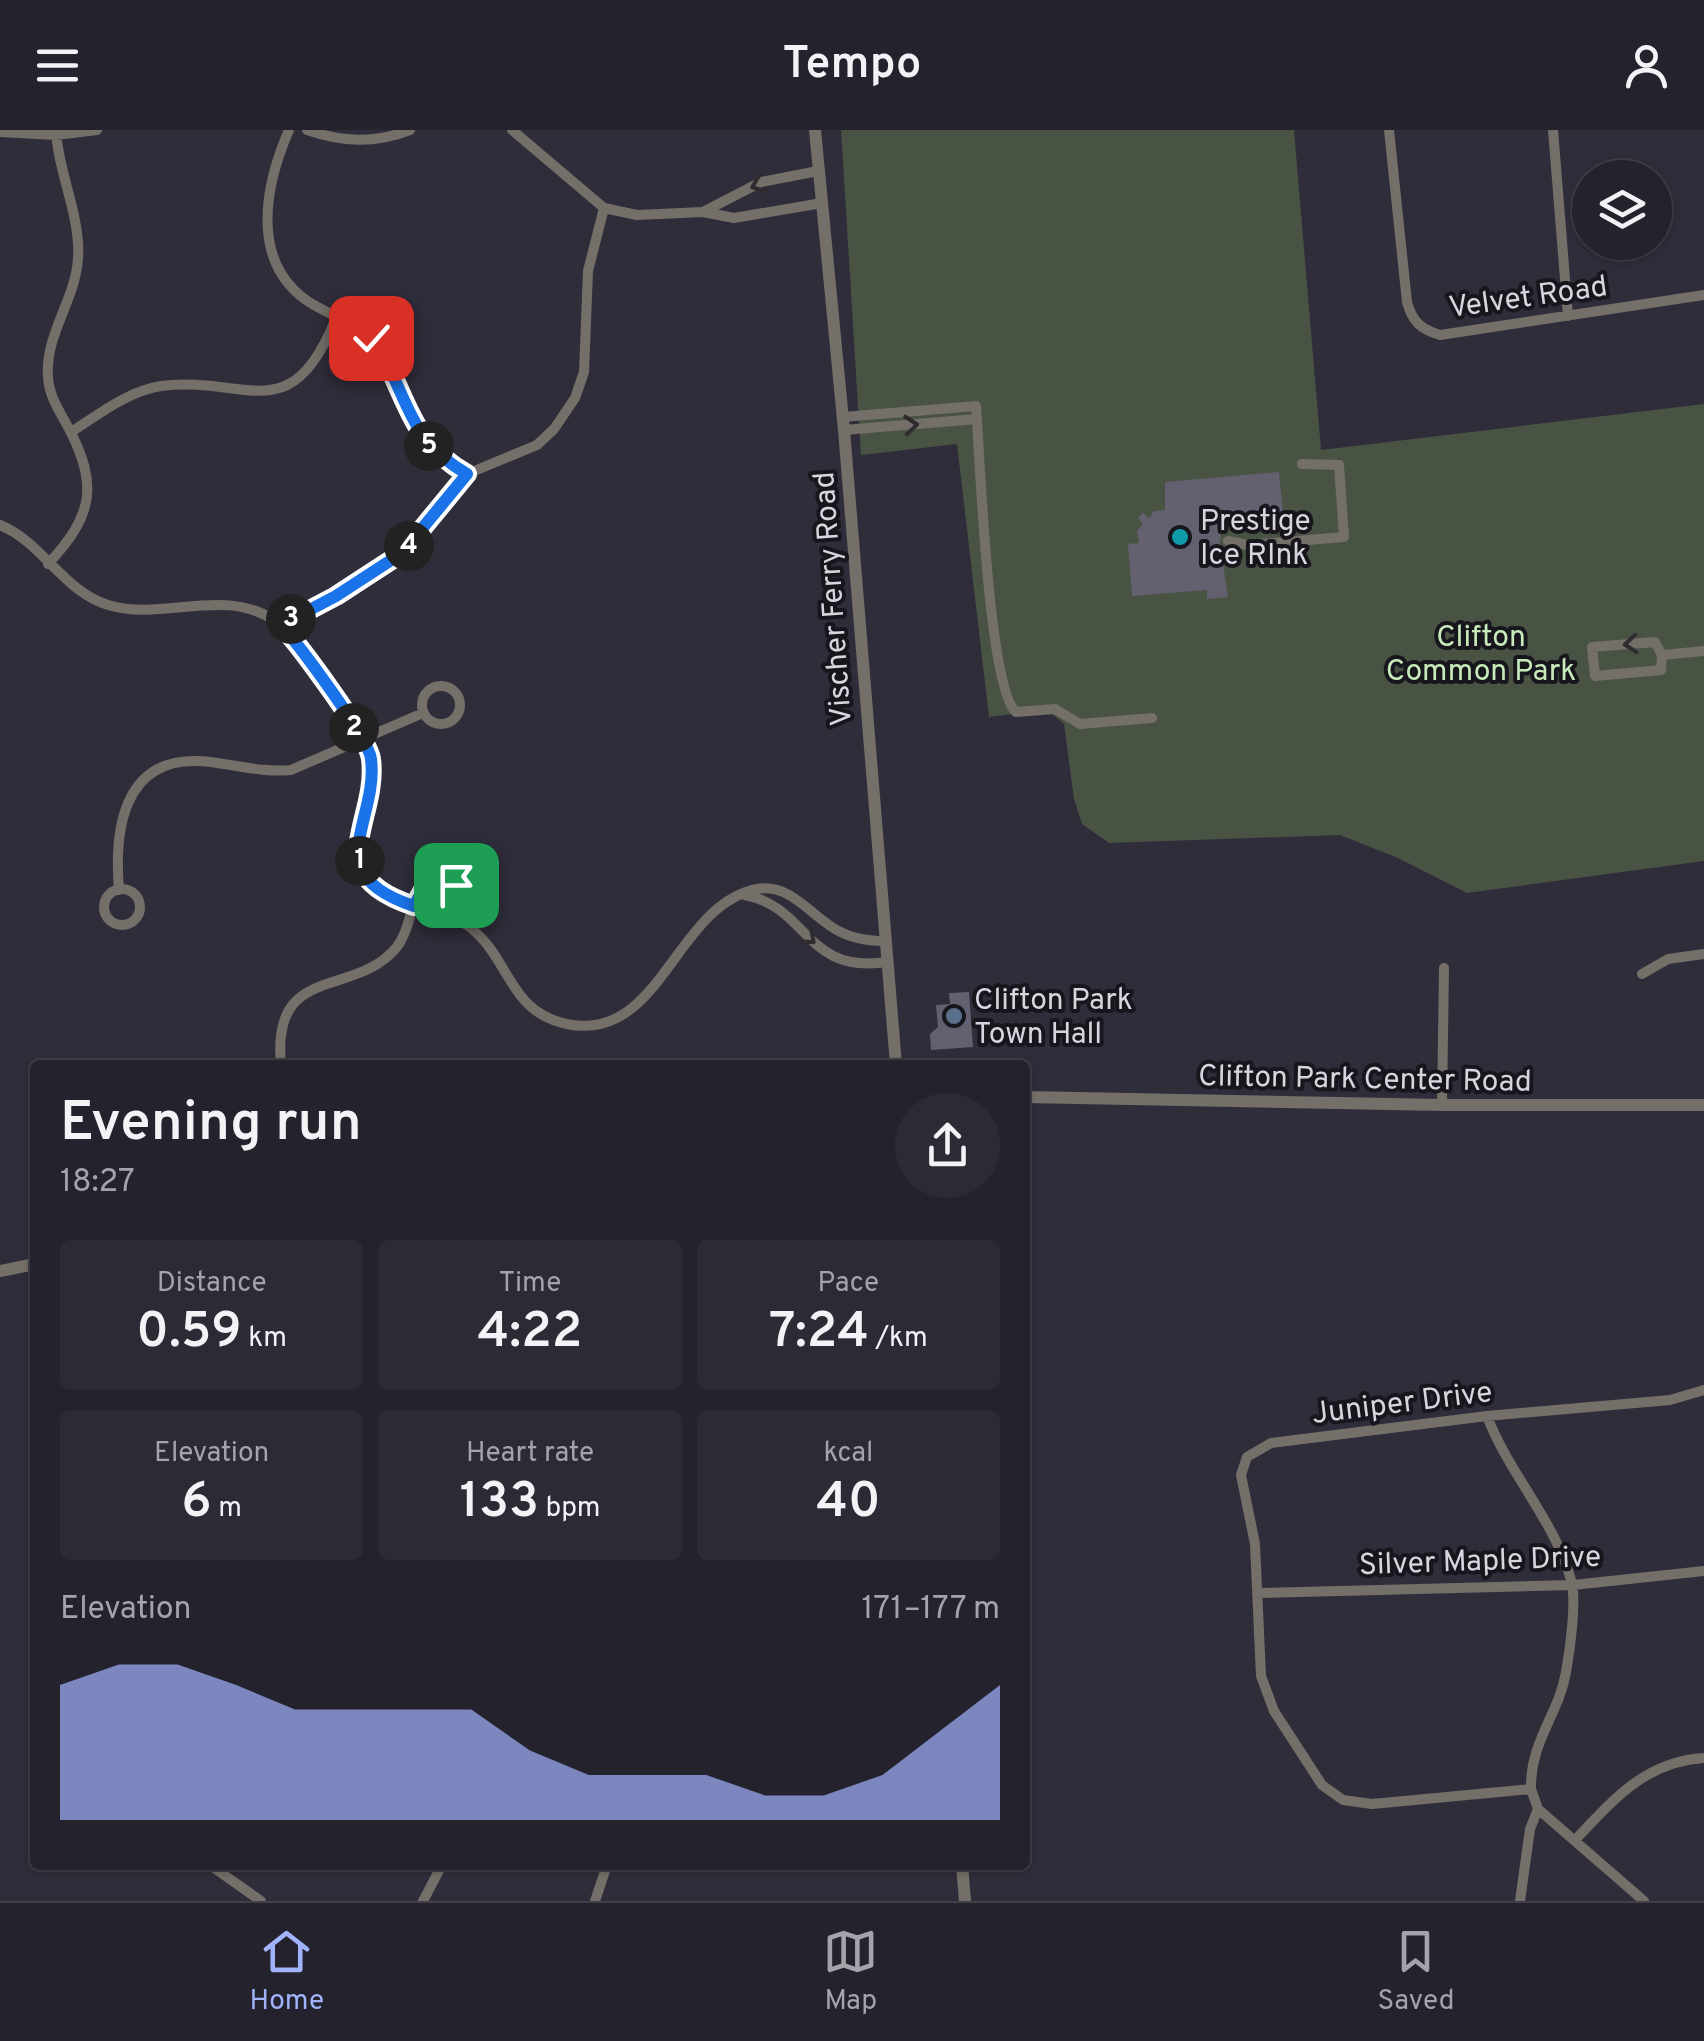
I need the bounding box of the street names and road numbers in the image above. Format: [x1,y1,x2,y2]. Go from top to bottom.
street label: Velvet Road [1447,269,1610,328]
street label: Vischer Ferry Road [807,470,862,727]
street label: Clifton Park Center Road [1198,1059,1532,1102]
street label: Juniper Drive [1310,1375,1495,1434]
street label: Silver Maple Drive [1358,1540,1602,1585]

